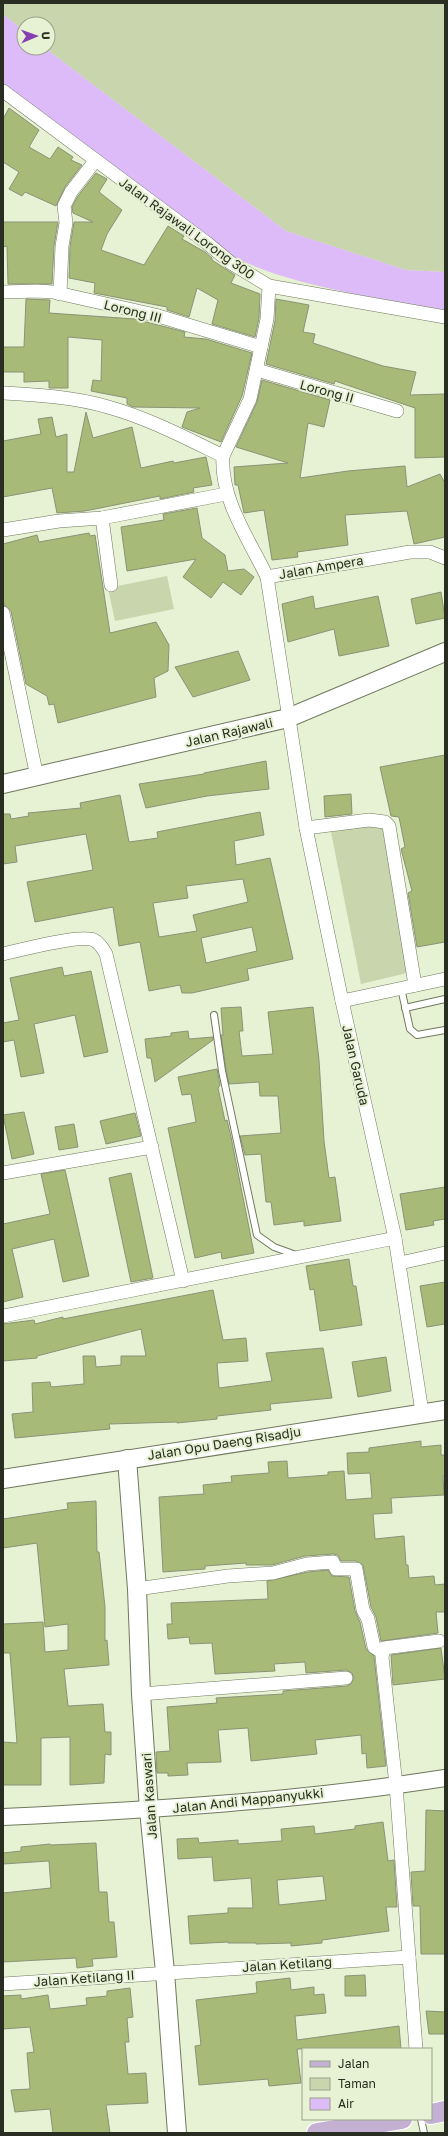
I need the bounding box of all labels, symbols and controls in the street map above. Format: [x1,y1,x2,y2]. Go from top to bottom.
north arrow [16,16,56,56]
text: U [40,31,53,40]
street label: Jalan Rajawali Lorong 300 [116,174,258,282]
street label: Lorong III [102,296,164,326]
street label: Lorong II [298,376,356,406]
street label: Jalan Ampera [278,552,364,582]
street label: Jalan Rajawali [184,714,274,750]
street label: Jalan Garuda [339,1023,373,1107]
street label: Jalan Opu Daeng Risadju [146,1423,302,1463]
street label: Jalan Kaswari [138,1752,160,1840]
street label: Jalan Andi Mappanyukki [172,1784,324,1816]
street label: Jalan Ketilang [242,1953,332,1975]
street label: Jalan Ketilang II [33,1966,135,1990]
legend [302,2048,432,2120]
text: Jalan [338,2056,369,2071]
text: Taman [338,2076,376,2091]
text: Air [338,2096,354,2111]

